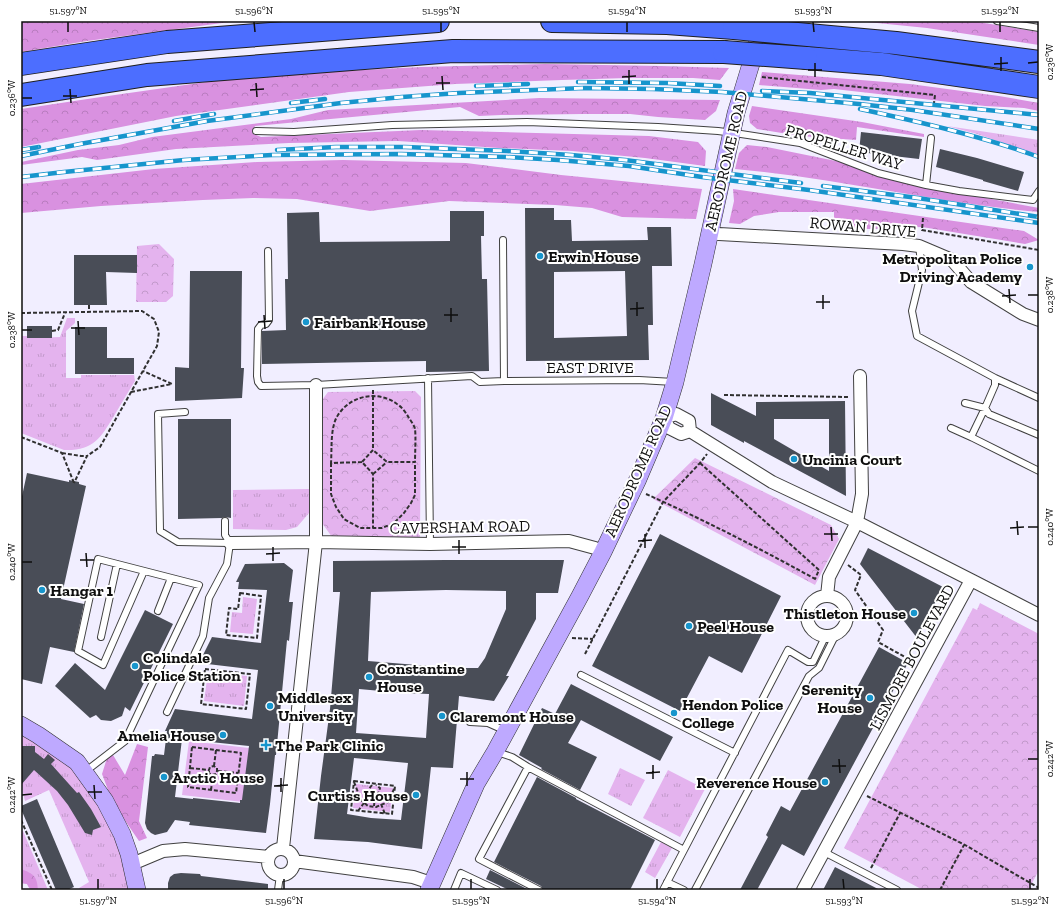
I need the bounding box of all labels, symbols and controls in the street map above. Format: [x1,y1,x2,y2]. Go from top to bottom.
text: 51.597°N [49,5,87,17]
text: 51.596°N [235,5,274,17]
text: 51.595°N [422,5,461,17]
text: 51.594°N [608,5,647,17]
text: 51.593°N [794,5,832,17]
text: 51.592°N [981,5,1020,17]
text: 0.236°W [1044,43,1056,80]
text: 0.236°W [6,79,18,116]
street label: AERODROME ROAD [701,89,751,233]
street label: PROPELLER WAY [783,120,905,174]
street label: ROWAN DRIVE [809,213,917,241]
place label: Erwin House [548,247,639,266]
place label: Metropolitan Police Driving Academy [882,249,1023,286]
marker: Erwin House [535,251,545,261]
marker: Metropolitan Police Driving Academy [1025,262,1035,272]
text: 0.238°W [1044,276,1056,313]
text: 0.238°W [6,311,18,348]
place label: Fairbank House [314,313,426,332]
marker: Fairbank House [301,317,311,327]
street label: EAST DRIVE [546,358,634,377]
street label: AERODROME ROAD [600,402,676,540]
place label: Uncinia Court [802,450,902,469]
marker: Uncinia Court [789,454,799,464]
text: 0.240°W [1044,508,1056,546]
street label: CAVERSHAM ROAD [390,516,530,538]
text: 0.240°W [6,543,18,581]
place label: Hangar 1 [50,581,114,600]
street label: LISMORE BOULEVARD [866,581,958,733]
marker: Hangar 1 [37,585,47,595]
place label: Thistleton House [784,604,906,623]
marker: Thistleton House [909,608,919,618]
place label: Peel House [697,617,774,636]
marker: Peel House [684,621,694,631]
place label: Colindale Police Station [143,648,241,685]
place label: Constantine House [377,659,465,696]
marker: Colindale Police Station [130,661,140,671]
marker: Constantine House [364,672,374,682]
place label: Serenity House [802,680,863,717]
place label: Middlesex University [278,688,353,725]
marker: Serenity House [865,693,875,703]
place label: Hendon Police College [682,695,784,732]
marker: Middlesex University [265,701,275,711]
place label: Claremont House [450,707,574,726]
marker: Hendon Police College [669,708,679,718]
marker: Claremont House [437,711,447,721]
place label: Amelia House [117,726,215,745]
marker: Amelia House [218,730,228,740]
place label: The Park Clinic [275,736,384,755]
marker: The Park Clinic [260,739,272,751]
text: 0.242°W [1044,740,1056,777]
place label: Arctic House [172,768,264,787]
marker: Arctic House [159,772,169,782]
place label: Reverence House [696,773,817,792]
text: 0.242°W [6,776,18,813]
marker: Reverence House [820,777,830,787]
place label: Curtiss House [308,786,408,805]
marker: Curtiss House [411,790,421,800]
text: 51.597°N [79,895,117,907]
text: 51.596°N [265,895,304,907]
text: 51.595°N [452,895,491,907]
text: 51.594°N [638,895,677,907]
text: 51.593°N [825,895,863,907]
text: 51.592°N [1011,895,1050,907]

